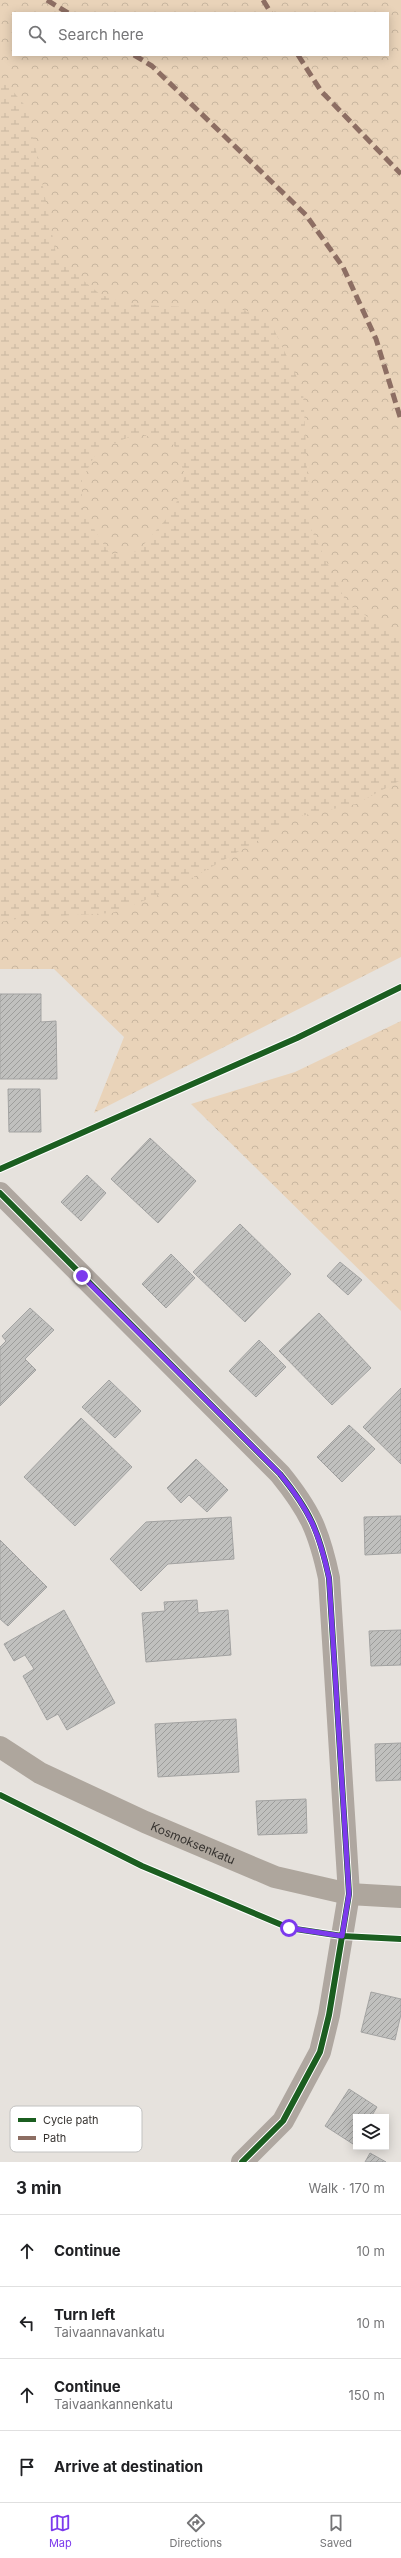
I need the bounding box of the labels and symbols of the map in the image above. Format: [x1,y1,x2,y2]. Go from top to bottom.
route end [73,1267,91,1285]
street label: Kosmoksenkatu [149,1818,238,1867]
route start [280,1919,298,1937]
legend [10,2106,142,2152]
text: Cycle path [43,2113,99,2127]
text: Path [43,2131,66,2145]

